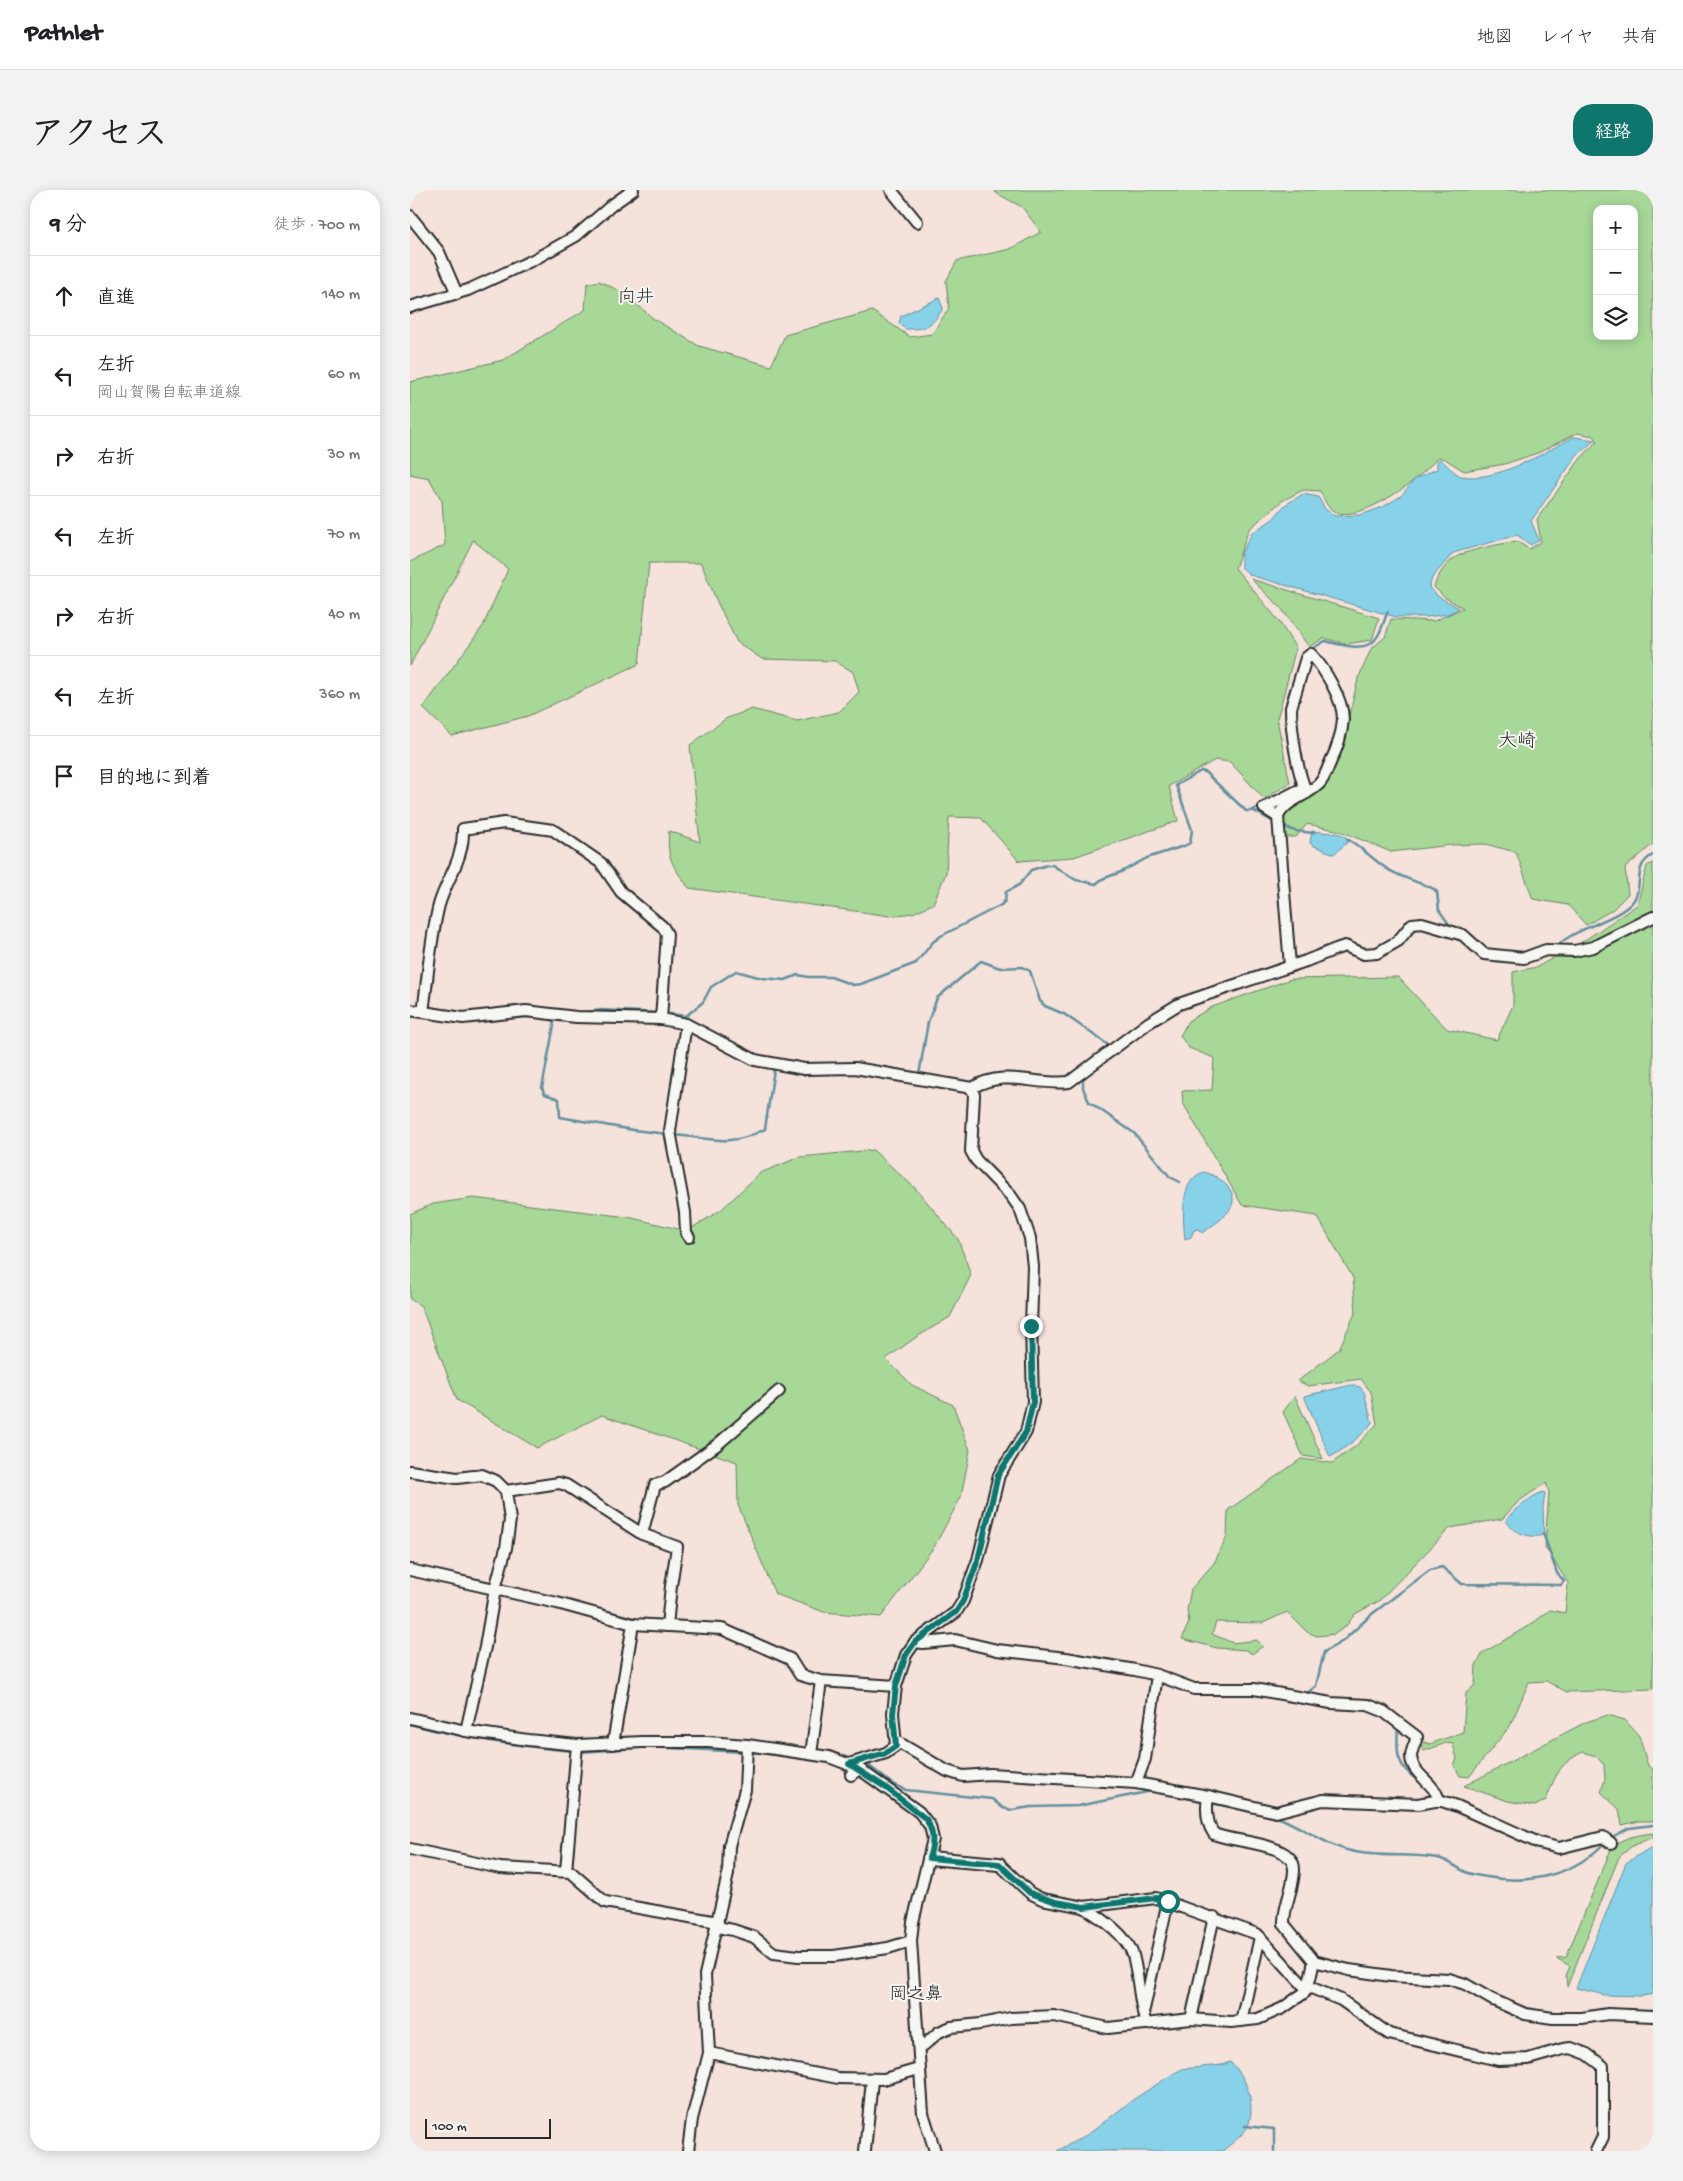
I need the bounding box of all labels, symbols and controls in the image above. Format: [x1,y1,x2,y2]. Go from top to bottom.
text: Pathlet [25,20,102,49]
text: 地図 [1477,28,1513,49]
text: レイヤ [1541,28,1594,49]
text: 共有 [1622,28,1658,49]
button: 経路 [1573,104,1653,156]
text: アクセス [30,117,168,158]
map controls [1593,205,1638,340]
button: + [1593,205,1638,250]
text: 9 分 [50,214,87,239]
text: 徒歩 · 700 m [274,217,360,236]
button: − [1593,250,1638,295]
icon: ahead [50,282,78,310]
text: 140 m [322,286,360,305]
district label: 向井 [618,287,654,309]
text: 直進 [97,288,135,311]
button: layers [1593,295,1638,340]
text: 左折 [97,355,135,378]
icon: left [50,362,78,390]
text: 60 m [328,366,360,385]
text: 岡山賀陽自転車道線 [97,385,241,404]
icon: right [50,442,78,470]
text: 30 m [327,446,360,465]
text: 右折 [97,448,135,471]
icon: left [50,522,78,550]
text: 70 m [327,526,360,545]
text: 左折 [97,528,135,551]
icon: right [50,602,78,630]
text: 40 m [328,606,360,625]
text: 右折 [97,608,135,631]
icon: left [50,682,78,710]
text: 360 m [319,686,360,705]
text: 左折 [97,688,135,711]
district label: 大崎 [1498,730,1536,754]
icon: arrive [50,762,78,790]
text: 目的地に到着 [97,768,211,791]
route end [1020,1315,1043,1338]
route start [1157,1890,1180,1913]
district label: 岡之鼻 [889,1984,943,2006]
scale bar [425,2116,551,2139]
text: 100 m [432,2119,467,2136]

